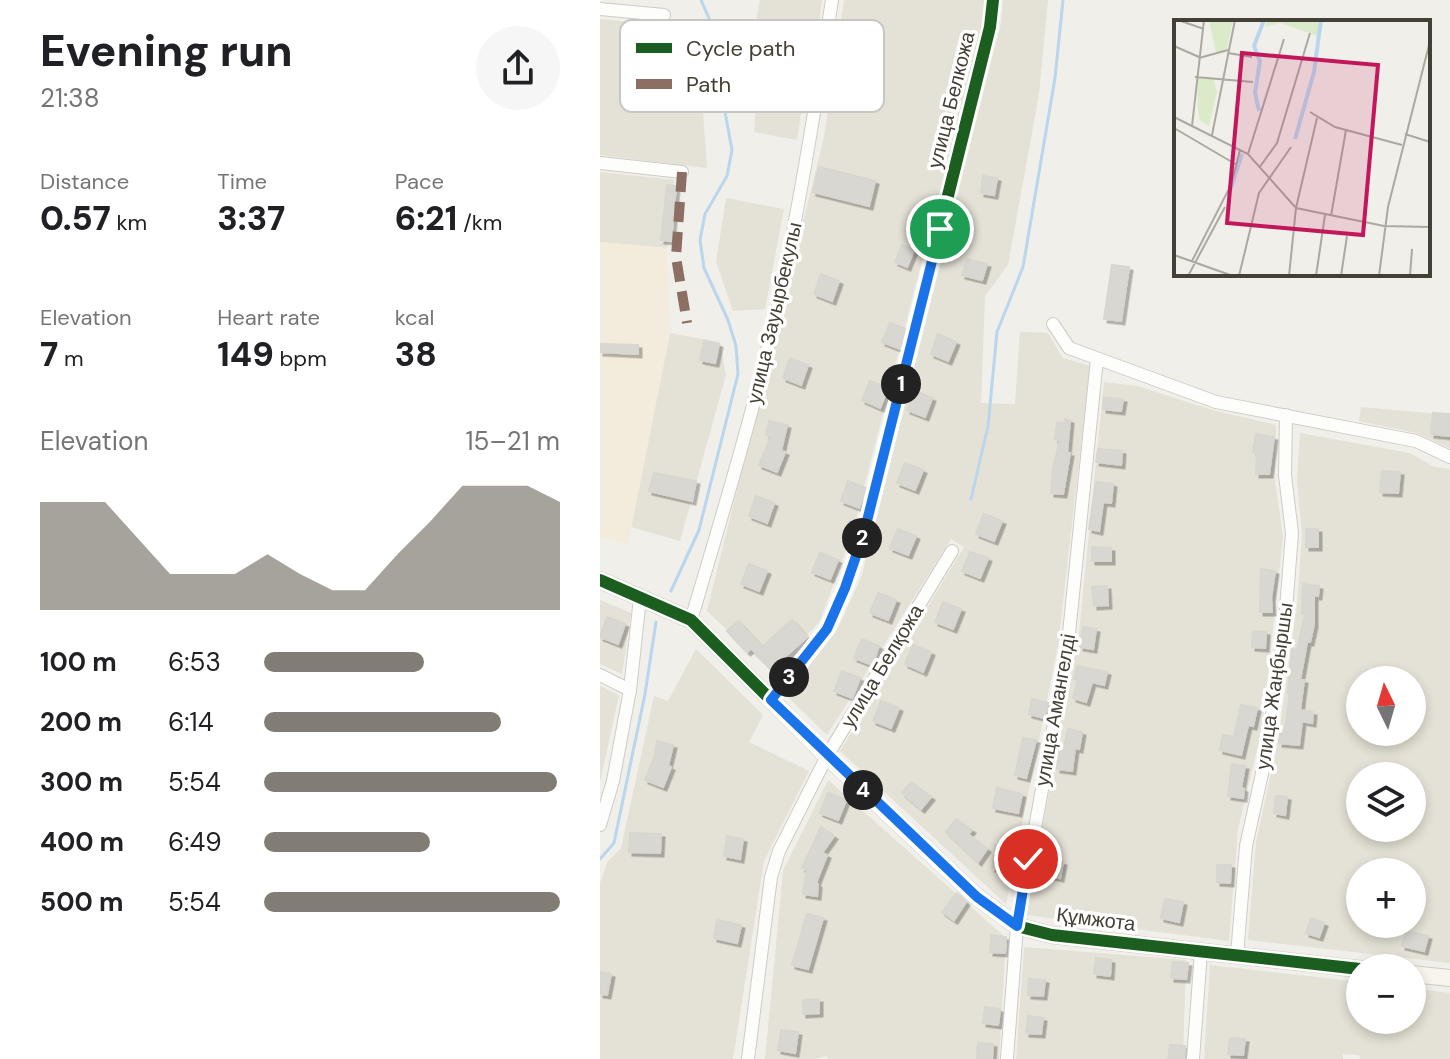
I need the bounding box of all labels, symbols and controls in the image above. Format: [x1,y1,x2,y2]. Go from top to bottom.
legend [620,20,884,112]
inset map [1174,20,1430,276]
text: Evening run [40,22,293,80]
button: share [476,26,560,110]
street label: улица Белкожа [921,28,981,171]
text: Cycle path [686,34,796,63]
text: Path [686,70,731,99]
text: 21:38 [40,81,100,115]
text: Distance [40,167,129,196]
text: Time [217,167,267,196]
text: Pace [395,167,444,196]
pin [906,195,974,263]
text: 0.57 [40,196,111,241]
text: 3:37 [217,196,285,241]
text: 6:21 [395,196,457,241]
icon: arrive [918,207,962,251]
text: km [111,208,147,237]
text: /km [457,208,502,237]
street label: улица Зауырбекулы [740,220,808,406]
text: Elevation [40,303,132,332]
text: Heart rate [217,303,320,332]
text: kcal [395,303,434,332]
text: 7 [40,332,58,377]
text: 149 [217,332,274,377]
text: 38 [395,332,437,377]
text: m [58,344,84,373]
text: bpm [274,344,327,373]
pin: 1 [881,364,921,404]
text: 1 [897,369,905,398]
text: Elevation [40,424,148,458]
text: 15–21 m [465,424,560,458]
pin: 2 [842,518,882,558]
text: 2 [856,523,868,552]
street label: улица Белқожа [835,599,930,733]
street label: улица Жаңбыршы [1249,601,1299,771]
street label: улица Амангелді [1029,632,1081,788]
text: 100 m [40,645,117,679]
text: 6:53 [168,645,221,679]
pin: 3 [769,657,809,697]
text: 3 [782,662,796,691]
north arrow [1346,666,1426,746]
map controls [1346,666,1426,1034]
text: 200 m [40,705,122,739]
text: 6:14 [168,705,213,739]
button: layers [1346,762,1426,842]
text: 300 m [40,765,123,799]
text: 5:54 [168,765,221,799]
pin: 4 [843,770,883,810]
text: 4 [856,775,870,804]
text: 400 m [40,825,124,859]
text: 6:49 [168,825,222,859]
pin [994,825,1062,893]
icon: check [1006,837,1050,881]
button: + [1346,858,1426,938]
text: 500 m [40,885,123,919]
text: 5:54 [168,885,221,919]
street label: Құмжота [1055,901,1138,937]
button: − [1346,954,1426,1034]

